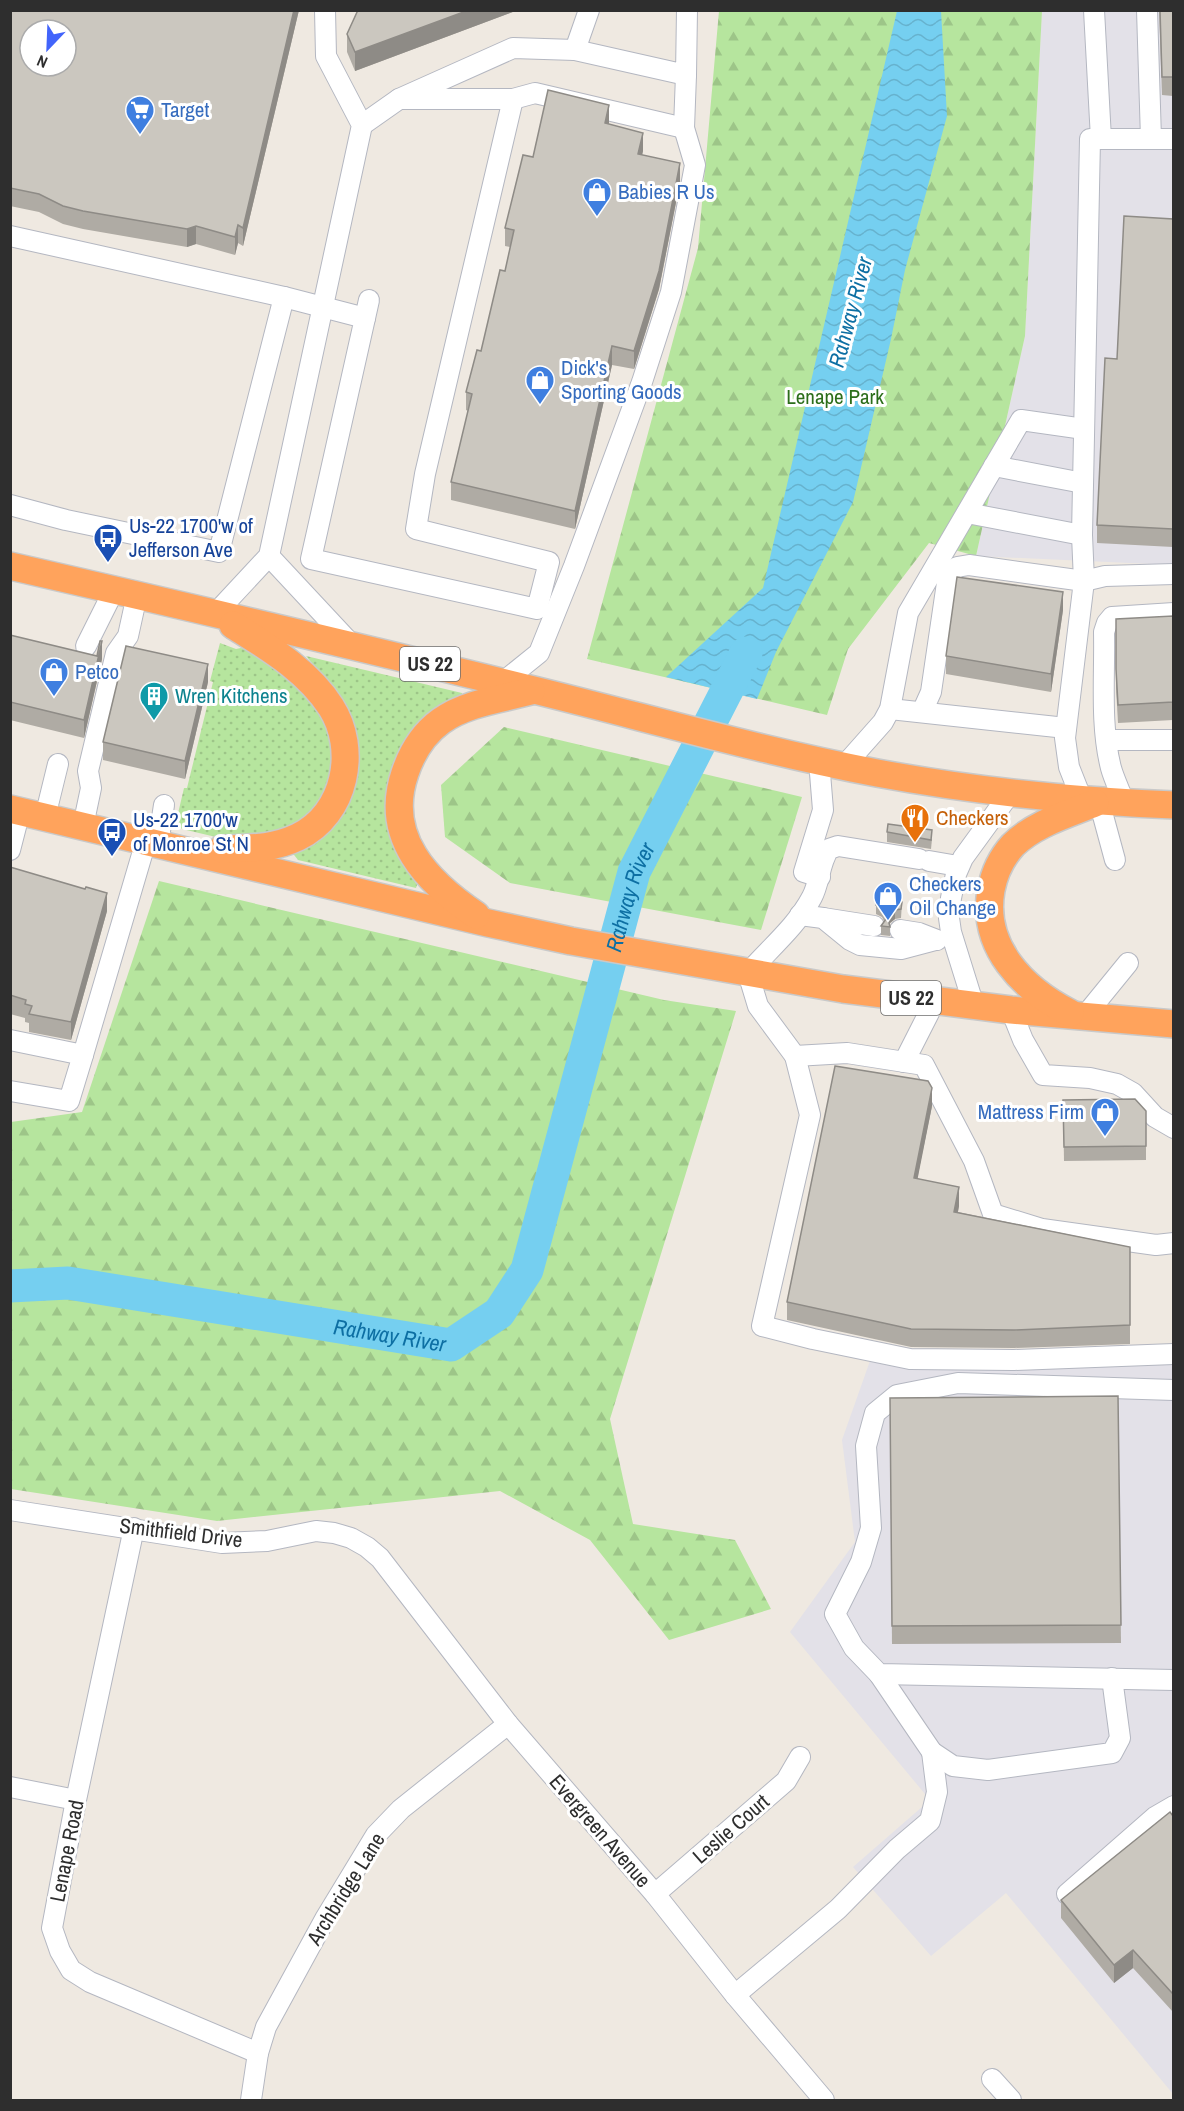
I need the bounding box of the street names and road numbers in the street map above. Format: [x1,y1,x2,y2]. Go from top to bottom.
road number: US 22 [400,647,460,681]
road number: US 22 [881,981,941,1015]
street label: Smithfield Drive [118,1511,244,1554]
street label: Evergreen Avenue [543,1768,658,1894]
street label: Leslie Court [686,1787,775,1870]
street label: Lenape Road [42,1797,91,1904]
street label: Archbridge Lane [299,1827,392,1951]

